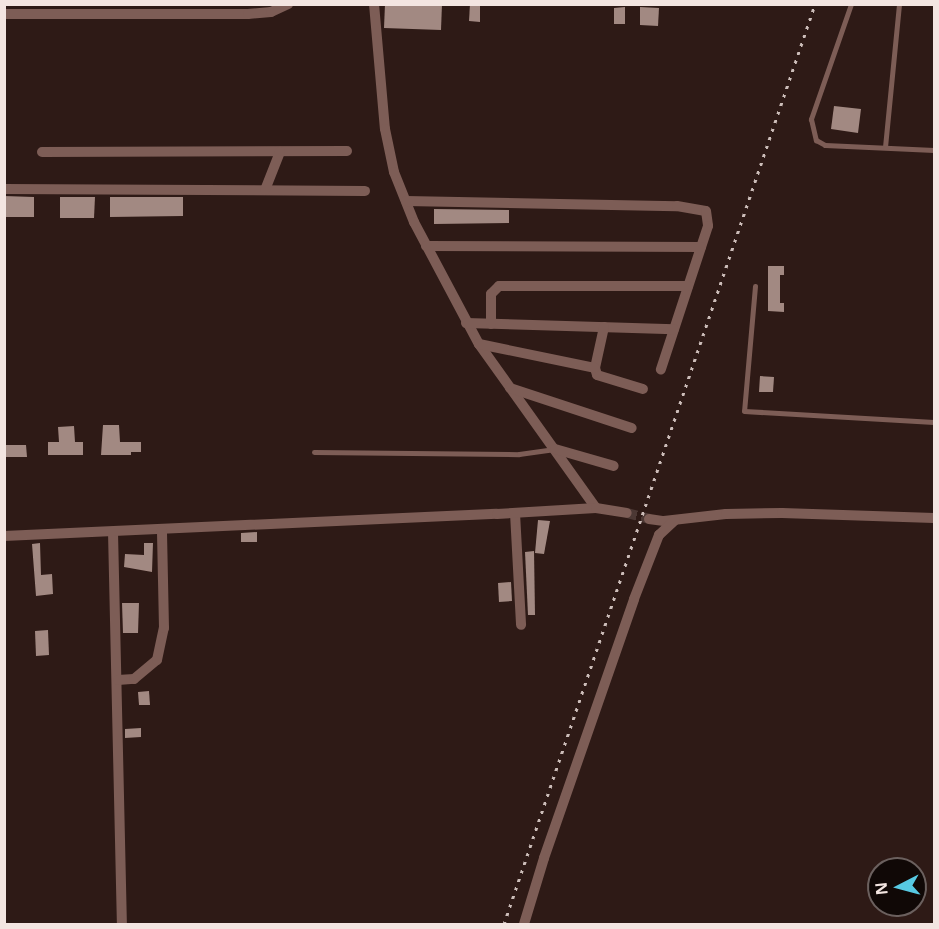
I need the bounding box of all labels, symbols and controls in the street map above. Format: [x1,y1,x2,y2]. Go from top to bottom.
north arrow [867,857,927,917]
text: N [869,881,893,896]

